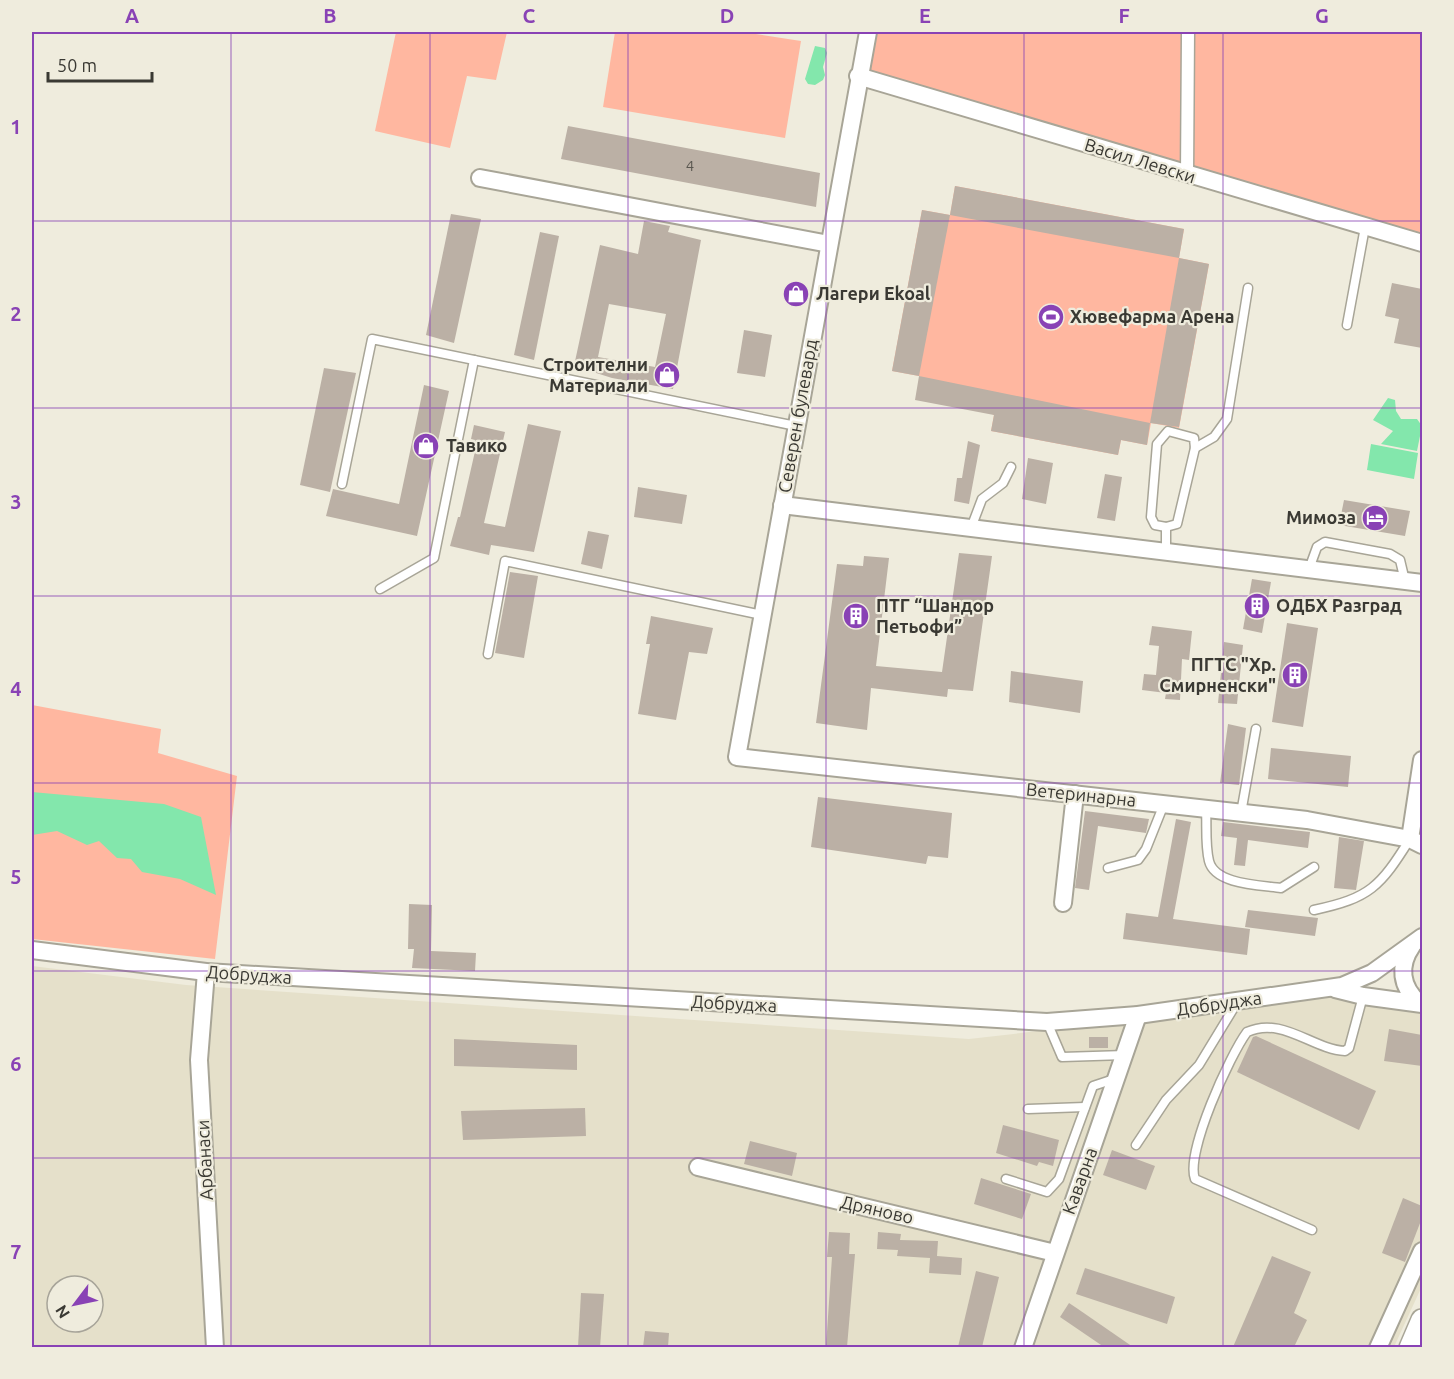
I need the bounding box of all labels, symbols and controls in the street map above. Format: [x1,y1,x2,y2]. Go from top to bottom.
text: A [125,4,139,27]
text: B [323,4,337,27]
text: C [523,4,536,27]
text: D [720,4,734,27]
text: E [919,4,931,27]
text: F [1118,4,1130,27]
text: G [1315,4,1329,27]
scale bar [48,45,152,83]
text: 50 m [57,55,97,75]
text: 1 [10,115,22,138]
street label: Васил Левски [1082,134,1198,186]
house number: 4 [686,157,694,174]
shop icon: Лагери Ekoal [781,279,811,309]
place label: Лагери Ekoal [816,283,931,303]
text: 2 [10,302,22,325]
sports icon: Хювефарма Арена [1036,302,1066,332]
place label: Хювефарма Арена [1070,306,1235,326]
street label: Северен булевард [774,337,820,494]
place label: Строителни Материали [543,354,648,395]
shop icon: Строителни Материали [652,360,682,390]
shop icon: Тавико [411,431,441,461]
place label: Тавико [446,435,507,455]
text: 3 [10,490,22,513]
hotel icon: Мимоза [1360,503,1390,533]
place label: Мимоза [1286,507,1356,527]
building icon: ОДБХ Разград [1242,591,1272,621]
place label: ПТГ “Шандор Петьофи” [876,595,994,636]
place label: ОДБХ Разград [1276,595,1402,615]
building icon: ПТГ “Шандор Петьофи” [841,601,871,631]
place label: ПГТС "Хр. Смирненски" [1159,654,1276,695]
building icon: ПГТС "Хр. Смирненски" [1280,660,1310,690]
text: 4 [10,677,22,700]
street label: Ветеринарна [1025,778,1137,810]
text: 5 [10,865,22,888]
street label: Добруджа [205,961,293,987]
street label: Добруджа [1175,987,1263,1019]
street label: Добруджа [691,991,778,1015]
text: 6 [10,1052,22,1075]
street label: Арбанаси [192,1119,216,1201]
street label: Каварна [1058,1144,1100,1217]
street label: Дряново [839,1191,916,1227]
text: 7 [10,1240,22,1263]
north arrow [45,1274,105,1334]
text: N [51,1302,73,1322]

